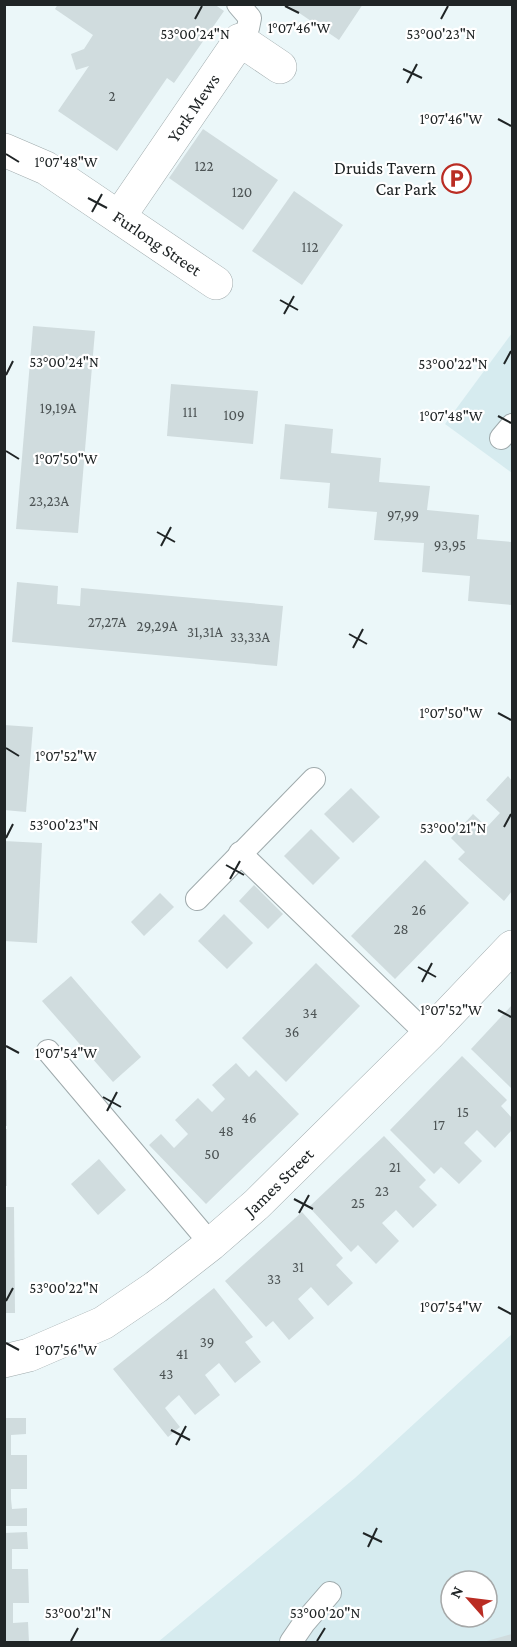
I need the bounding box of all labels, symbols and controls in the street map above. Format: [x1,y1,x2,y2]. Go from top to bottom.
text: 1°07'46"W [268,20,330,36]
text: 53°00'24"N [160,26,230,42]
text: 53°00'23"N [406,26,476,42]
street label: York Mews [163,70,224,146]
house number: 2 [108,88,116,104]
text: 1°07'46"W [420,111,482,127]
text: 1°07'48"W [35,154,98,170]
house number: 122 [194,158,214,174]
place label: Druids Tavern Car Park [334,158,436,199]
parking icon: Druids Tavern Car Park [441,162,473,194]
house number: 120 [232,184,252,200]
street label: Furlong Street [109,206,206,281]
house number: 112 [301,239,319,255]
text: 53°00'24"N [29,354,99,370]
text: 53°00'22"N [418,356,488,372]
house number: 19,19A [40,400,77,416]
house number: 111 [183,404,197,420]
house number: 109 [223,407,245,423]
text: 1°07'48"W [420,408,483,424]
text: 1°07'50"W [35,451,98,467]
house number: 23,23A [29,493,70,509]
house number: 97,99 [387,507,419,523]
house number: 93,95 [434,537,466,553]
house number: 27,27A [88,614,127,630]
house number: 29,29A [137,618,178,634]
house number: 31,31A [187,624,224,640]
house number: 33,33A [230,629,270,645]
text: 1°07'50"W [420,705,483,721]
text: 1°07'52"W [35,748,97,764]
text: 53°00'23"N [29,817,99,833]
text: 53°00'21"N [420,820,486,836]
house number: 26 [412,902,426,918]
house number: 28 [393,921,409,937]
text: 1°07'52"W [420,1002,482,1018]
house number: 34 [303,1005,317,1021]
house number: 36 [285,1024,299,1040]
text: 1°07'54"W [35,1045,97,1061]
house number: 15 [457,1104,469,1120]
house number: 46 [241,1110,257,1126]
house number: 17 [433,1117,445,1133]
house number: 48 [218,1123,234,1139]
street label: James Street [239,1143,318,1222]
house number: 50 [204,1146,220,1162]
house number: 21 [389,1159,401,1175]
house number: 23 [375,1183,389,1199]
house number: 25 [351,1195,365,1211]
house number: 31 [292,1259,304,1275]
house number: 33 [267,1271,281,1287]
text: 53°00'22"N [29,1280,99,1296]
text: 1°07'54"W [420,1299,482,1315]
house number: 39 [200,1334,214,1350]
text: 1°07'56"W [35,1342,97,1358]
house number: 41 [176,1346,188,1362]
house number: 43 [159,1366,173,1382]
north arrow [439,1569,499,1629]
text: N [446,1583,466,1601]
text: 53°00'21"N [45,1605,111,1621]
text: 53°00'20"N [290,1605,360,1621]

